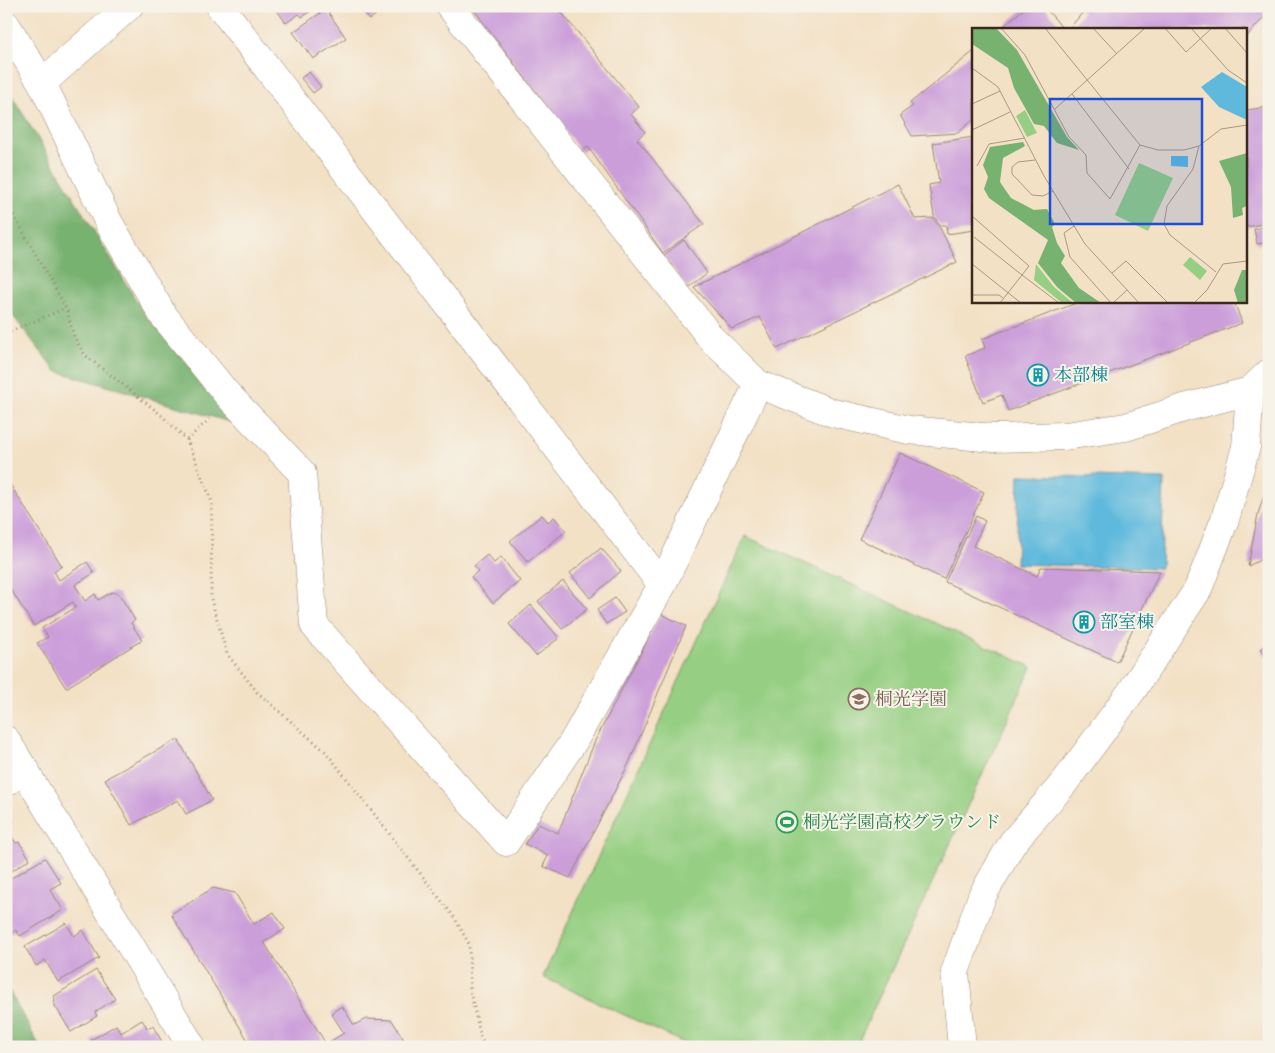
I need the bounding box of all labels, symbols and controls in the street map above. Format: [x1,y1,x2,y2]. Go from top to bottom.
inset map [972,28,1248,302]
building icon: 本部棟 [1026,363,1050,387]
place label: 本部棟 [1054,364,1108,386]
building icon: 部室棟 [1072,610,1096,634]
place label: 部室棟 [1100,611,1154,633]
school or university icon: 桐光学園 [847,687,871,711]
place label: 桐光学園 [875,688,947,710]
sports icon: 桐光学園高校グラウンド [775,810,799,834]
place label: 桐光学園高校グラウンド [803,811,1001,833]

